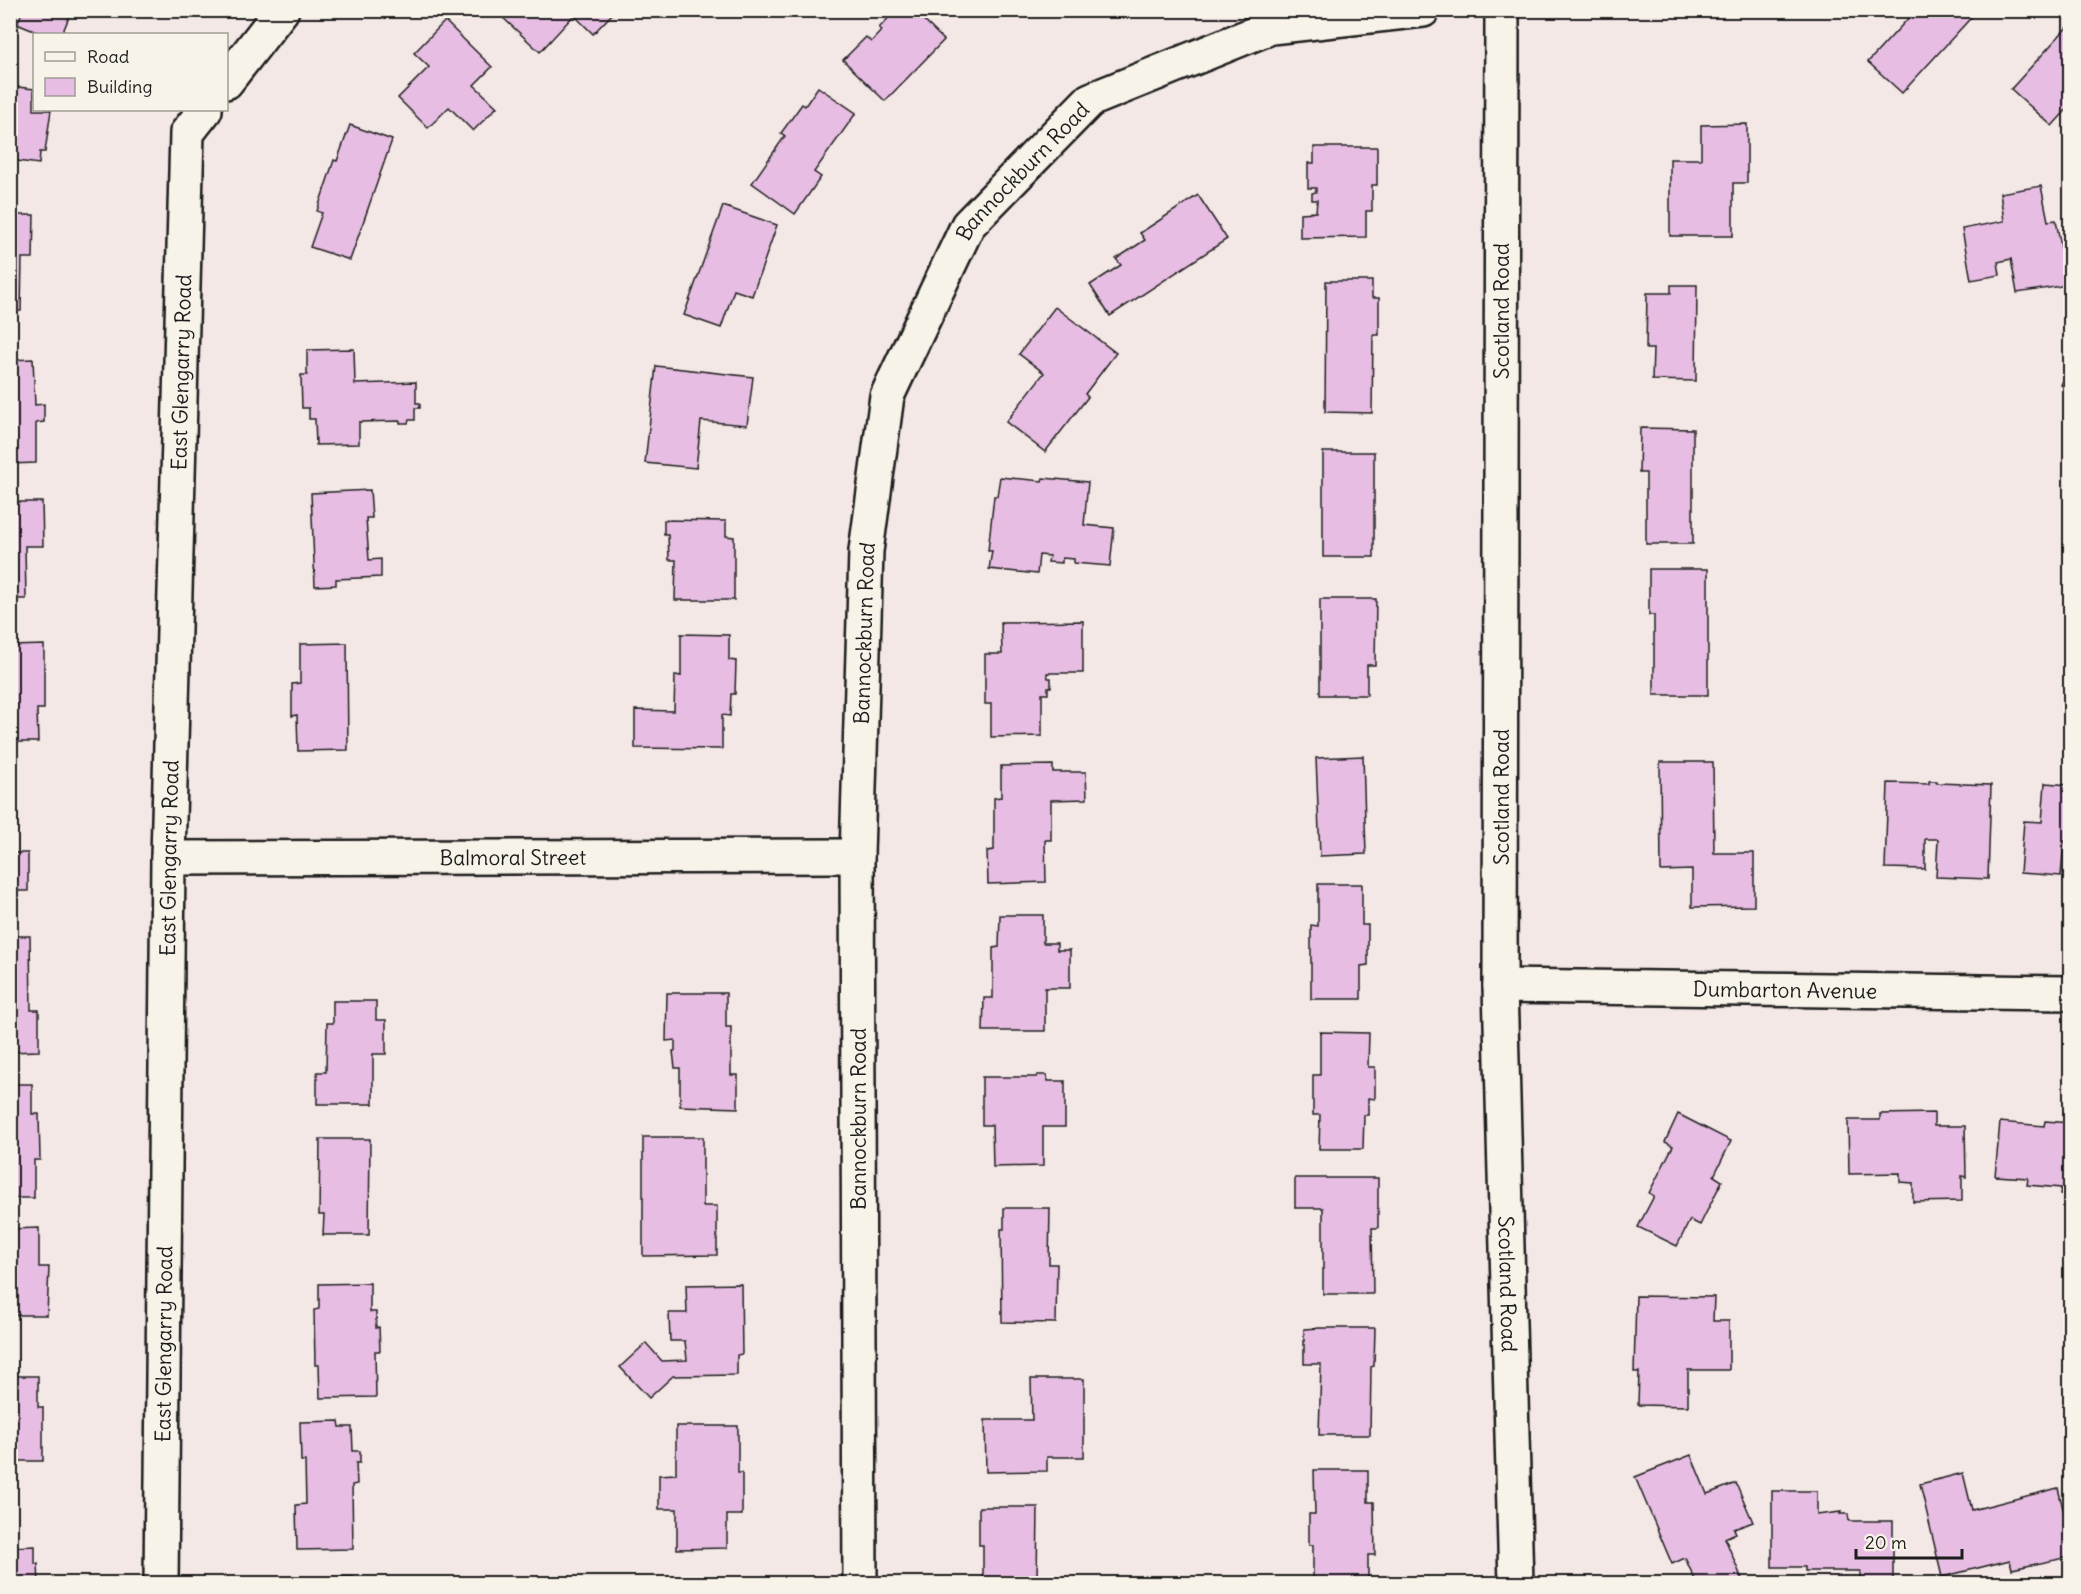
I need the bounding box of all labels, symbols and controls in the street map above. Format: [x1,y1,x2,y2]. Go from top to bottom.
legend [33,33,228,111]
text: Road [87,45,130,68]
text: Building [87,75,152,98]
street label: Bannockburn Road [949,96,1095,244]
street label: Scotland Road [1488,243,1515,379]
street label: East Glengarry Road [165,274,197,471]
street label: Bannockburn Road [847,540,881,725]
street label: Scotland Road [1488,729,1515,865]
street label: East Glengarry Road [154,760,184,956]
street label: Balmoral Street [440,843,586,871]
street label: Dumbarton Avenue [1693,975,1877,1004]
street label: Bannockburn Road [845,1028,872,1210]
street label: Scotland Road [1493,1215,1523,1352]
street label: East Glengarry Road [149,1246,178,1442]
scale bar [1856,1522,1962,1560]
text: 20 m [1865,1531,1907,1554]

